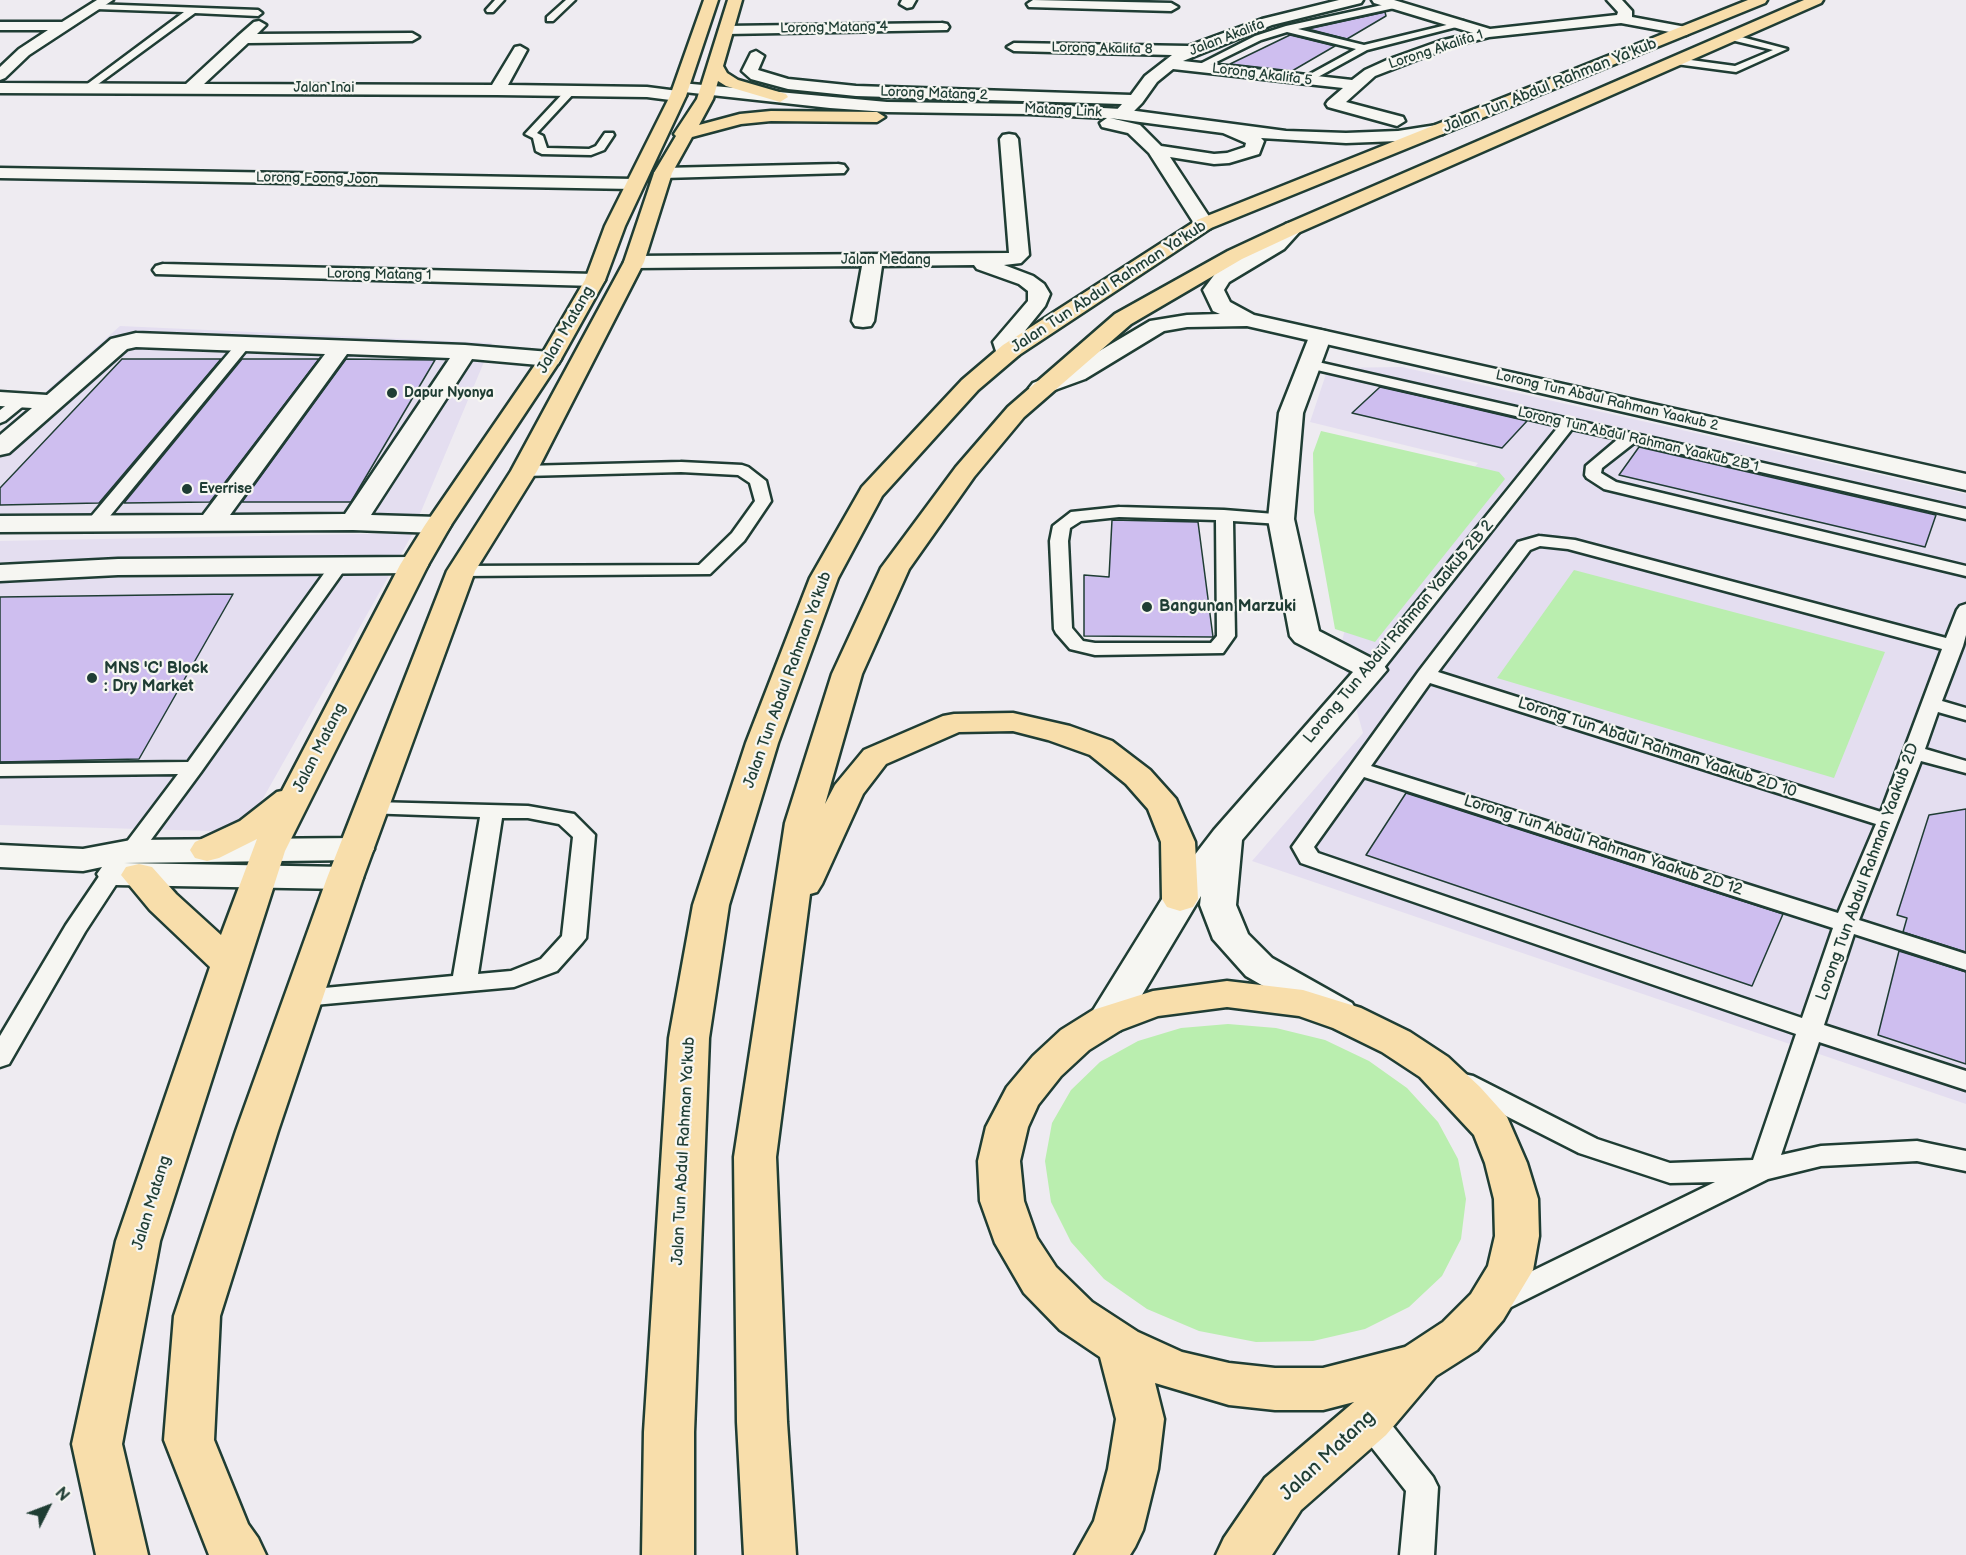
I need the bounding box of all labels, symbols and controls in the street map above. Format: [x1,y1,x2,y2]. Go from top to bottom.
street label: Jalan Akalifa [1187,16,1267,60]
street label: Lorong Matang 4 [780,19,888,37]
street label: Lorong Akalifa 1 [1387,27,1485,73]
street label: Jalan Tun Abdul Rahman Ya'kub [1440,34,1660,138]
street label: Lorong Akalifa 8 [1051,40,1153,58]
street label: Lorong Akalifa 5 [1211,61,1313,89]
street label: Jalan Inai [293,80,355,96]
street label: Lorong Matang 2 [880,84,988,104]
street label: Matang Link [1024,101,1102,121]
street label: Lorong Foong Joon [256,170,378,188]
street label: Jalan Tun Abdul Rahman Ya'kub [1008,217,1210,357]
street label: Jalan Medang [841,252,931,268]
street label: Lorong Matang 1 [326,266,432,284]
street label: Jalan Matang [533,283,599,377]
street label: Lorong Tun Abdul Rahman Yaakub 2 [1494,367,1720,435]
place label: Dapur Nyonya [404,385,494,401]
marker: Dapur Nyonya [385,386,399,400]
street label: Lorong Tun Abdul Rahman Yaakub 2B 1 [1516,404,1760,476]
place label: Everrise [199,481,252,497]
marker: Everrise [180,482,194,496]
street label: Lorong Tun Abdul Rahman Yaakub 2B 2 [1300,516,1498,748]
street label: Jalan Tun Abdul Rahman Ya'kub [740,569,836,791]
place label: Bangunan Marzuki [1159,597,1296,617]
marker: Bangunan Marzuki [1140,600,1154,614]
place label: MNS 'C' Block : Dry Market [104,659,208,697]
marker: MNS 'C' Block : Dry Market [85,671,99,685]
street label: Lorong Tun Abdul Rahman Yaakub 2D 10 [1515,694,1799,802]
street label: Jalan Matang [289,700,351,796]
street label: Lorong Tun Abdul Rahman Yaakub 2D [1812,741,1924,1003]
street label: Lorong Tun Abdul Rahman Yaakub 2D 12 [1461,792,1745,900]
street label: Jalan Tun Abdul Rahman Ya'kub [668,1036,700,1266]
street label: Jalan Matang [129,1154,175,1252]
street label: Jalan Matang [1275,1406,1381,1506]
north arrow [18,1477,78,1537]
text: N [51,1484,73,1505]

